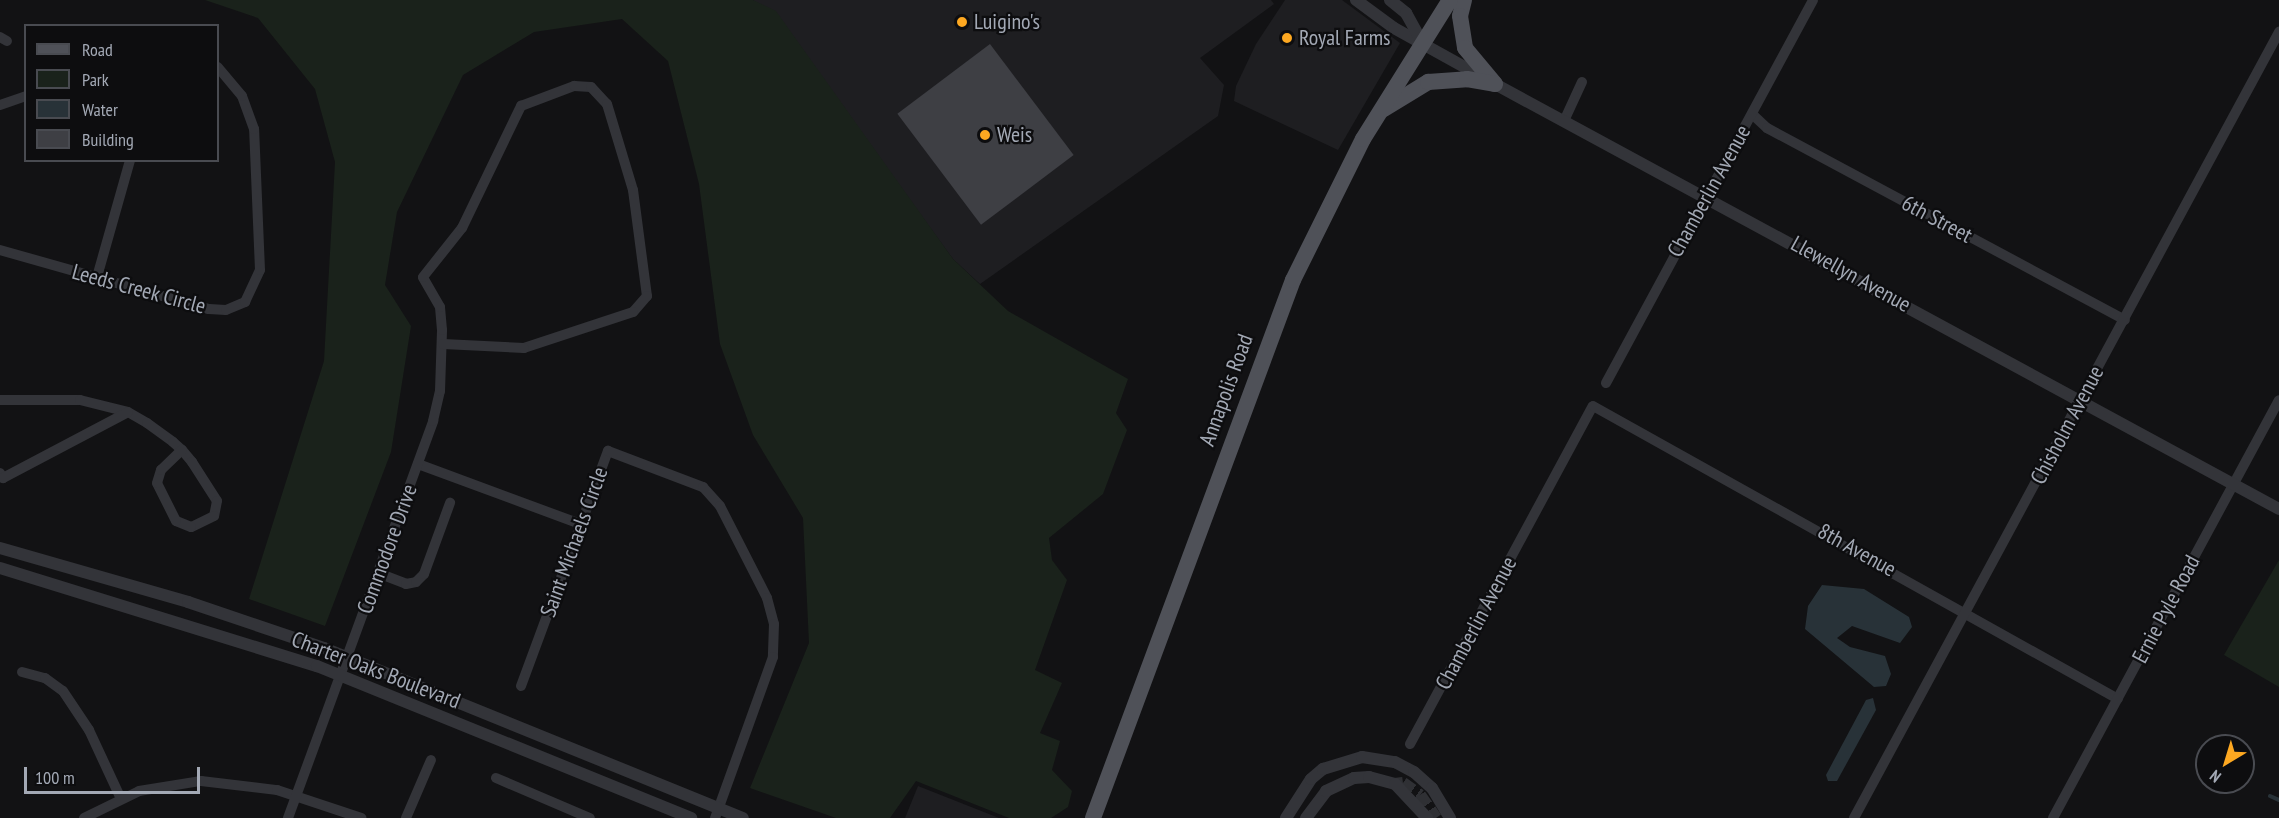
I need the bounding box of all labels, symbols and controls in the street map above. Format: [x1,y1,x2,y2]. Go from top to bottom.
place label: Luigino's [974,9,1040,35]
marker: Luigino's [955,15,969,29]
legend [24,24,219,162]
place label: Royal Farms [1299,25,1391,51]
marker: Royal Farms [1280,31,1294,45]
text: Road [82,38,113,61]
text: Park [82,68,109,91]
text: Water [82,98,118,121]
street label: Chamberlin Avenue [1662,120,1756,262]
place label: Weis [997,122,1032,148]
text: Building [82,128,134,151]
marker: Weis [978,128,992,142]
street label: 6th Street [1897,190,1977,248]
street label: Llewellyn Avenue [1786,230,1916,318]
street label: Leeds Creek Circle [69,258,209,320]
street label: Annapolis Road [1194,330,1258,450]
street label: Chisholm Avenue [2025,361,2109,489]
street label: Saint Michaels Circle [535,463,613,621]
street label: Commodore Drive [351,481,423,617]
street label: 8th Avenue [1813,518,1901,582]
street label: Ernie Pyle Road [2127,551,2205,667]
street label: Chamberlin Avenue [1430,552,1522,694]
street label: Charter Oaks Boulevard [288,626,464,714]
north arrow [2195,734,2255,794]
scale bar [27,755,202,793]
text: 100 m [35,766,75,789]
text: N [2206,766,2225,787]

